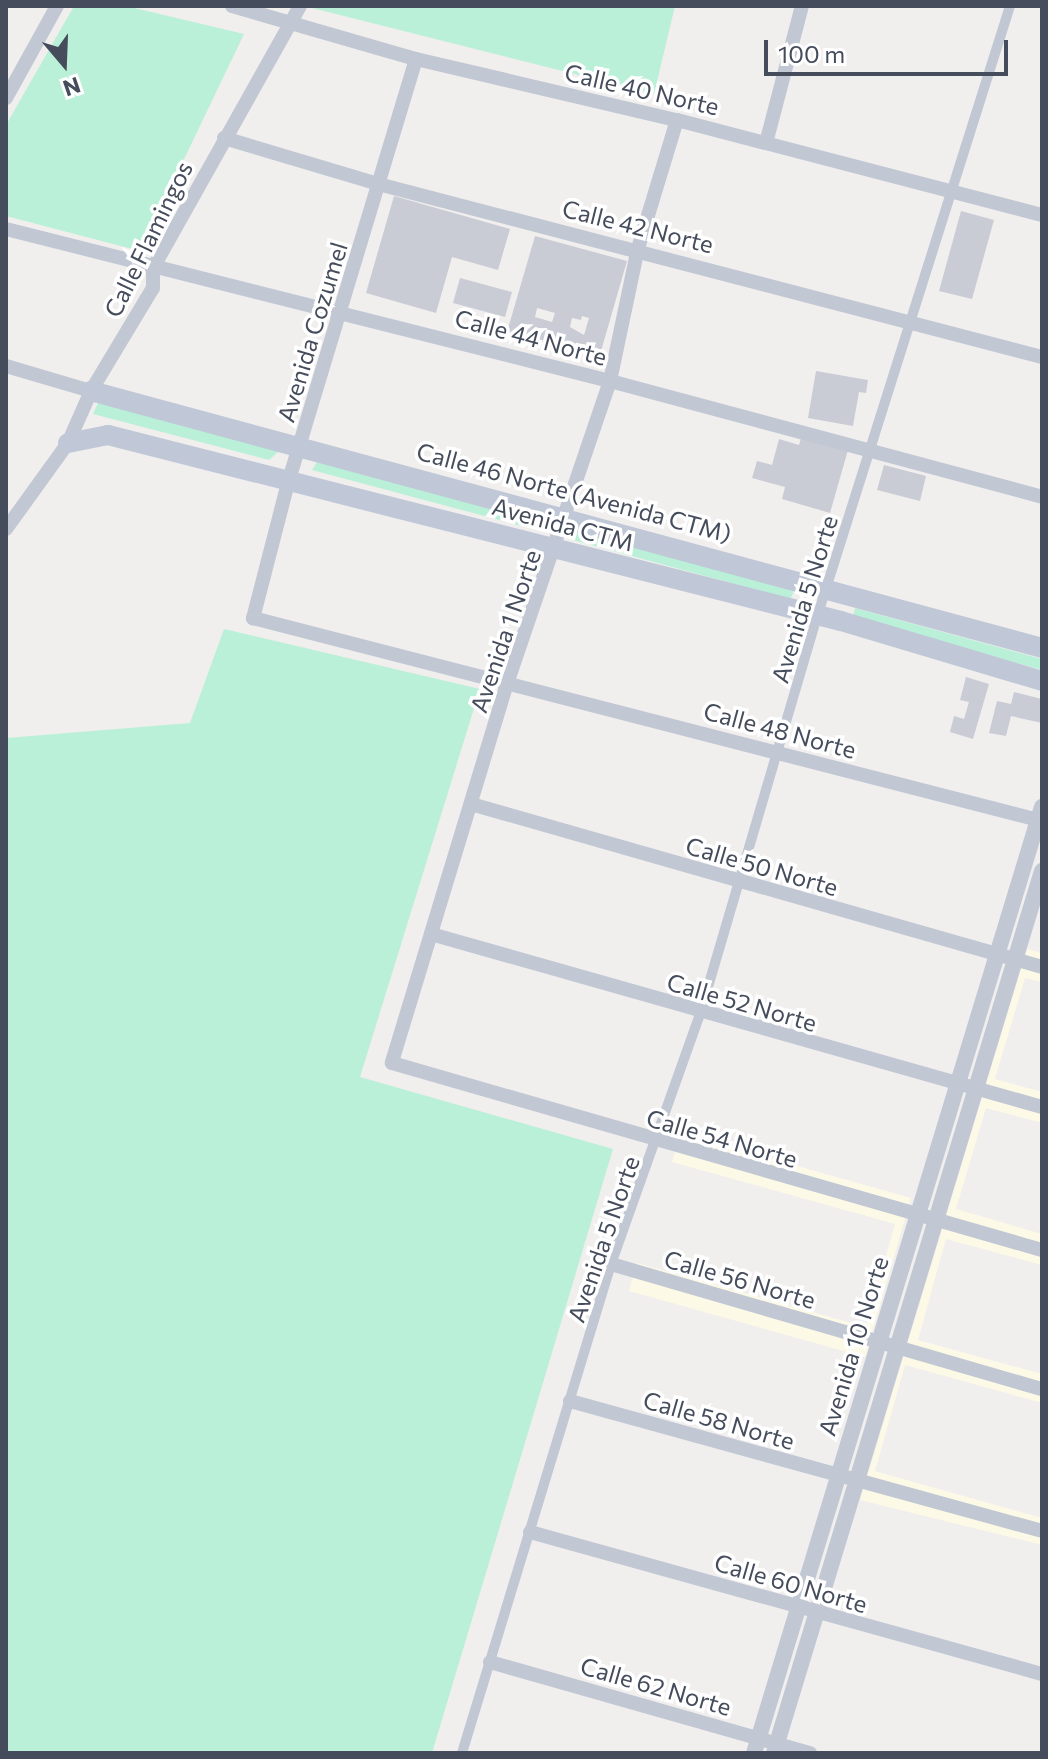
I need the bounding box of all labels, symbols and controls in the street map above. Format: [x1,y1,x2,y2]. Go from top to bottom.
north arrow [24,24,104,104]
scale bar [768,24,1012,74]
text: 100 m [778,39,845,68]
street label: Calle 40 Norte [562,57,722,121]
text: N [60,72,84,103]
street label: Calle Flamingos [98,157,198,321]
street label: Calle 42 Norte [559,193,717,259]
street label: Avenida Cozumel [271,238,353,426]
street label: Calle 44 Norte [452,303,610,371]
street label: Calle 46 Norte (Avenida CTM) [414,436,734,548]
street label: Avenida CTM [489,491,637,557]
street label: Avenida 5 Norte [765,512,843,686]
street label: Avenida 1 Norte [464,546,546,716]
street label: Calle 48 Norte [701,696,859,764]
street label: Calle 50 Norte [683,831,841,901]
street label: Calle 52 Norte [664,967,820,1037]
street label: Calle 54 Norte [643,1103,801,1173]
street label: Avenida 5 Norte [561,1152,645,1326]
street label: Calle 56 Norte [661,1244,819,1314]
street label: Avenida 10 Norte [812,1253,894,1439]
street label: Calle 58 Norte [640,1385,798,1455]
street label: Calle 60 Norte [711,1547,871,1619]
street label: Calle 62 Norte [577,1651,735,1721]

